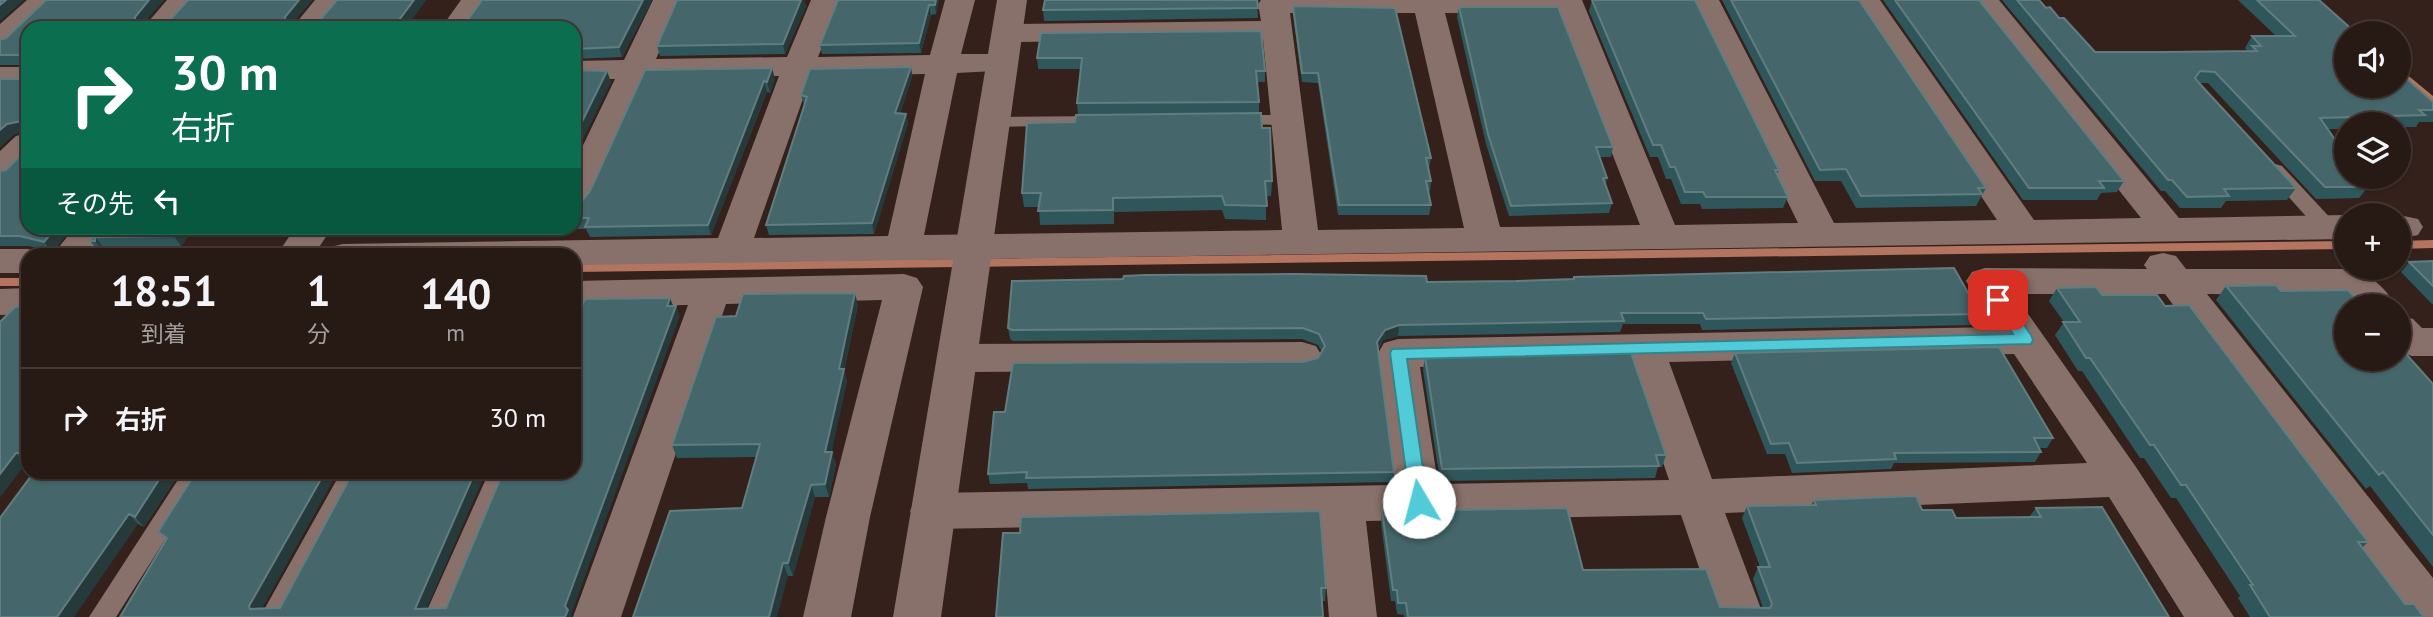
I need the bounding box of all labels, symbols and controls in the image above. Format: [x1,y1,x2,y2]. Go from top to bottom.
map controls [2334,21,2411,371]
button: sound [2334,21,2411,98]
text: 30 m [171,40,278,104]
icon: right [56,49,147,140]
text: 右折 [171,106,235,148]
button: layers [2334,112,2411,189]
icon: left [148,182,186,220]
text: その先 [56,187,134,220]
button: + [2334,203,2411,280]
text: 18:51 [111,263,217,318]
text: 1 [307,263,330,318]
text: 140 [420,266,491,321]
pin [1968,270,2028,330]
icon: arrive [1979,281,2017,319]
button: − [2334,294,2411,371]
text: m [446,318,465,347]
text: 到着 [141,319,187,348]
text: 分 [307,319,330,348]
icon: right [56,398,94,436]
text: 30 m [490,401,546,434]
text: 右折 [115,403,167,436]
position arrow [1382,465,1456,539]

